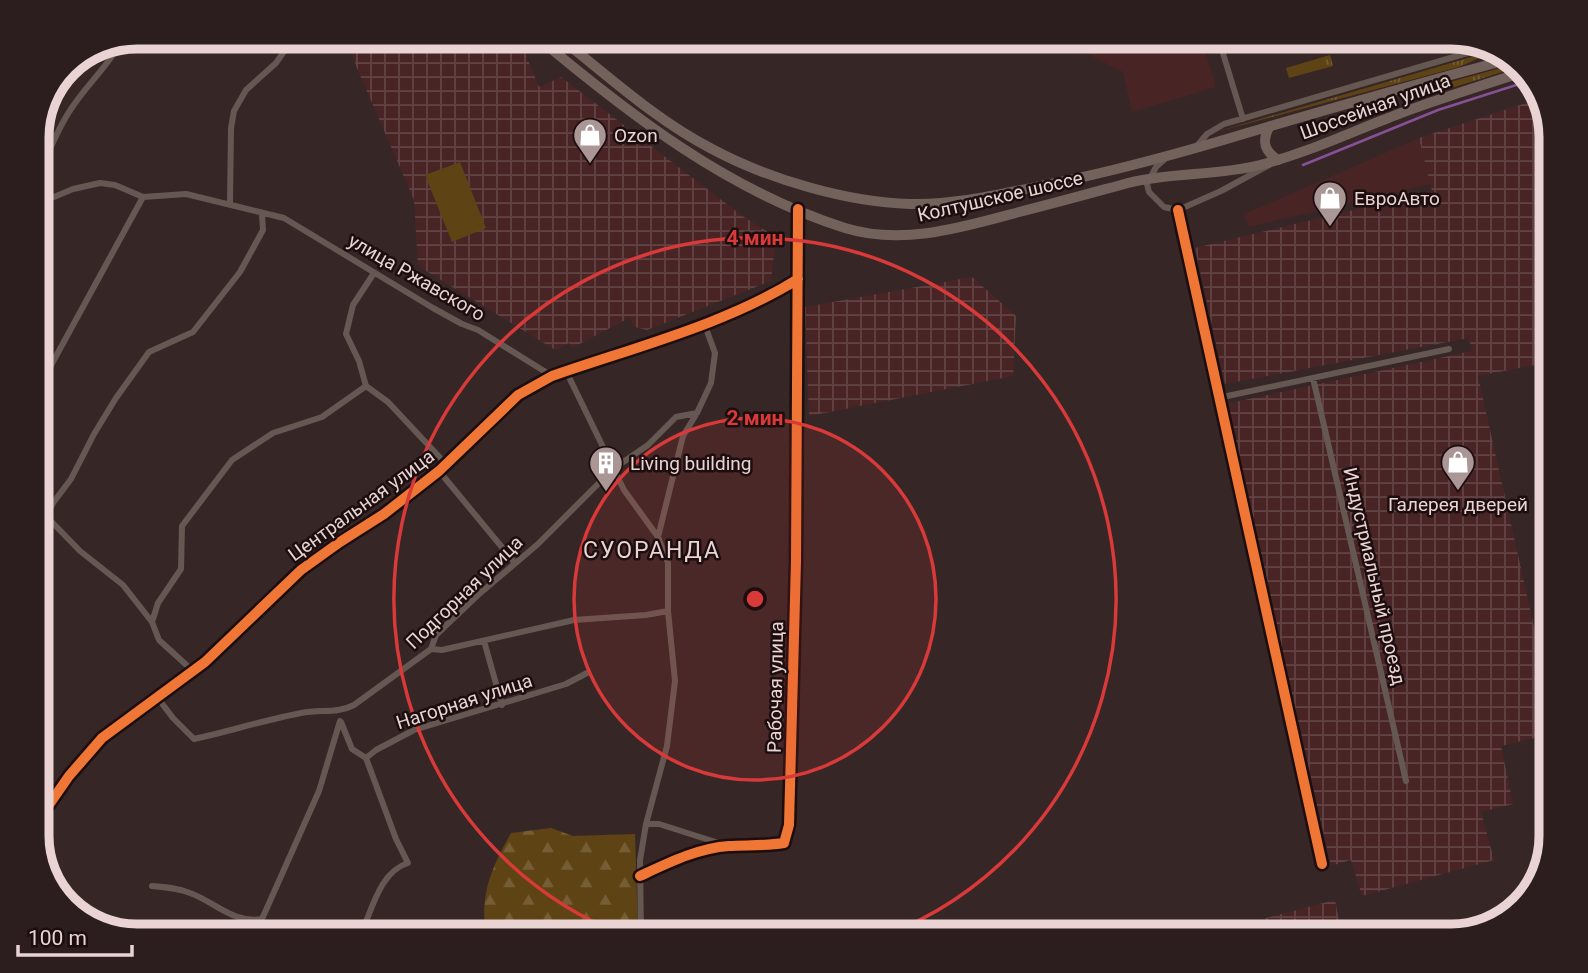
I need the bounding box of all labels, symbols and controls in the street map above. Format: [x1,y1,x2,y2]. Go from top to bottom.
street label: Шоссейная улица [1297,69,1453,144]
shop icon: Ozon [571,116,609,165]
place label: Ozon [614,124,658,147]
street label: Колтушское шоссе [915,166,1085,227]
shop icon: ЕвроАвто [1311,179,1349,228]
place label: ЕвроАвто [1354,187,1440,210]
text: 4 мин [727,226,784,250]
street label: улица Ржавского [344,229,489,326]
text: 2 мин [727,406,784,430]
shop icon: Галерея дверей [1439,443,1477,492]
building icon: Living building [587,444,625,493]
street label: Центральная улица [284,445,439,566]
place label: Living building [630,452,751,475]
street label: Индустриальный проезд [1338,465,1411,687]
place label: Галерея дверей [1388,493,1528,516]
street label: Подгорная улица [401,531,527,654]
district label: СУОРАНДА [583,537,721,564]
centre of rings [743,587,767,611]
street label: Рабочая улица [763,621,788,753]
street label: Нагорная улица [393,669,535,734]
scale bar [18,914,131,958]
text: 100 m [28,926,87,950]

